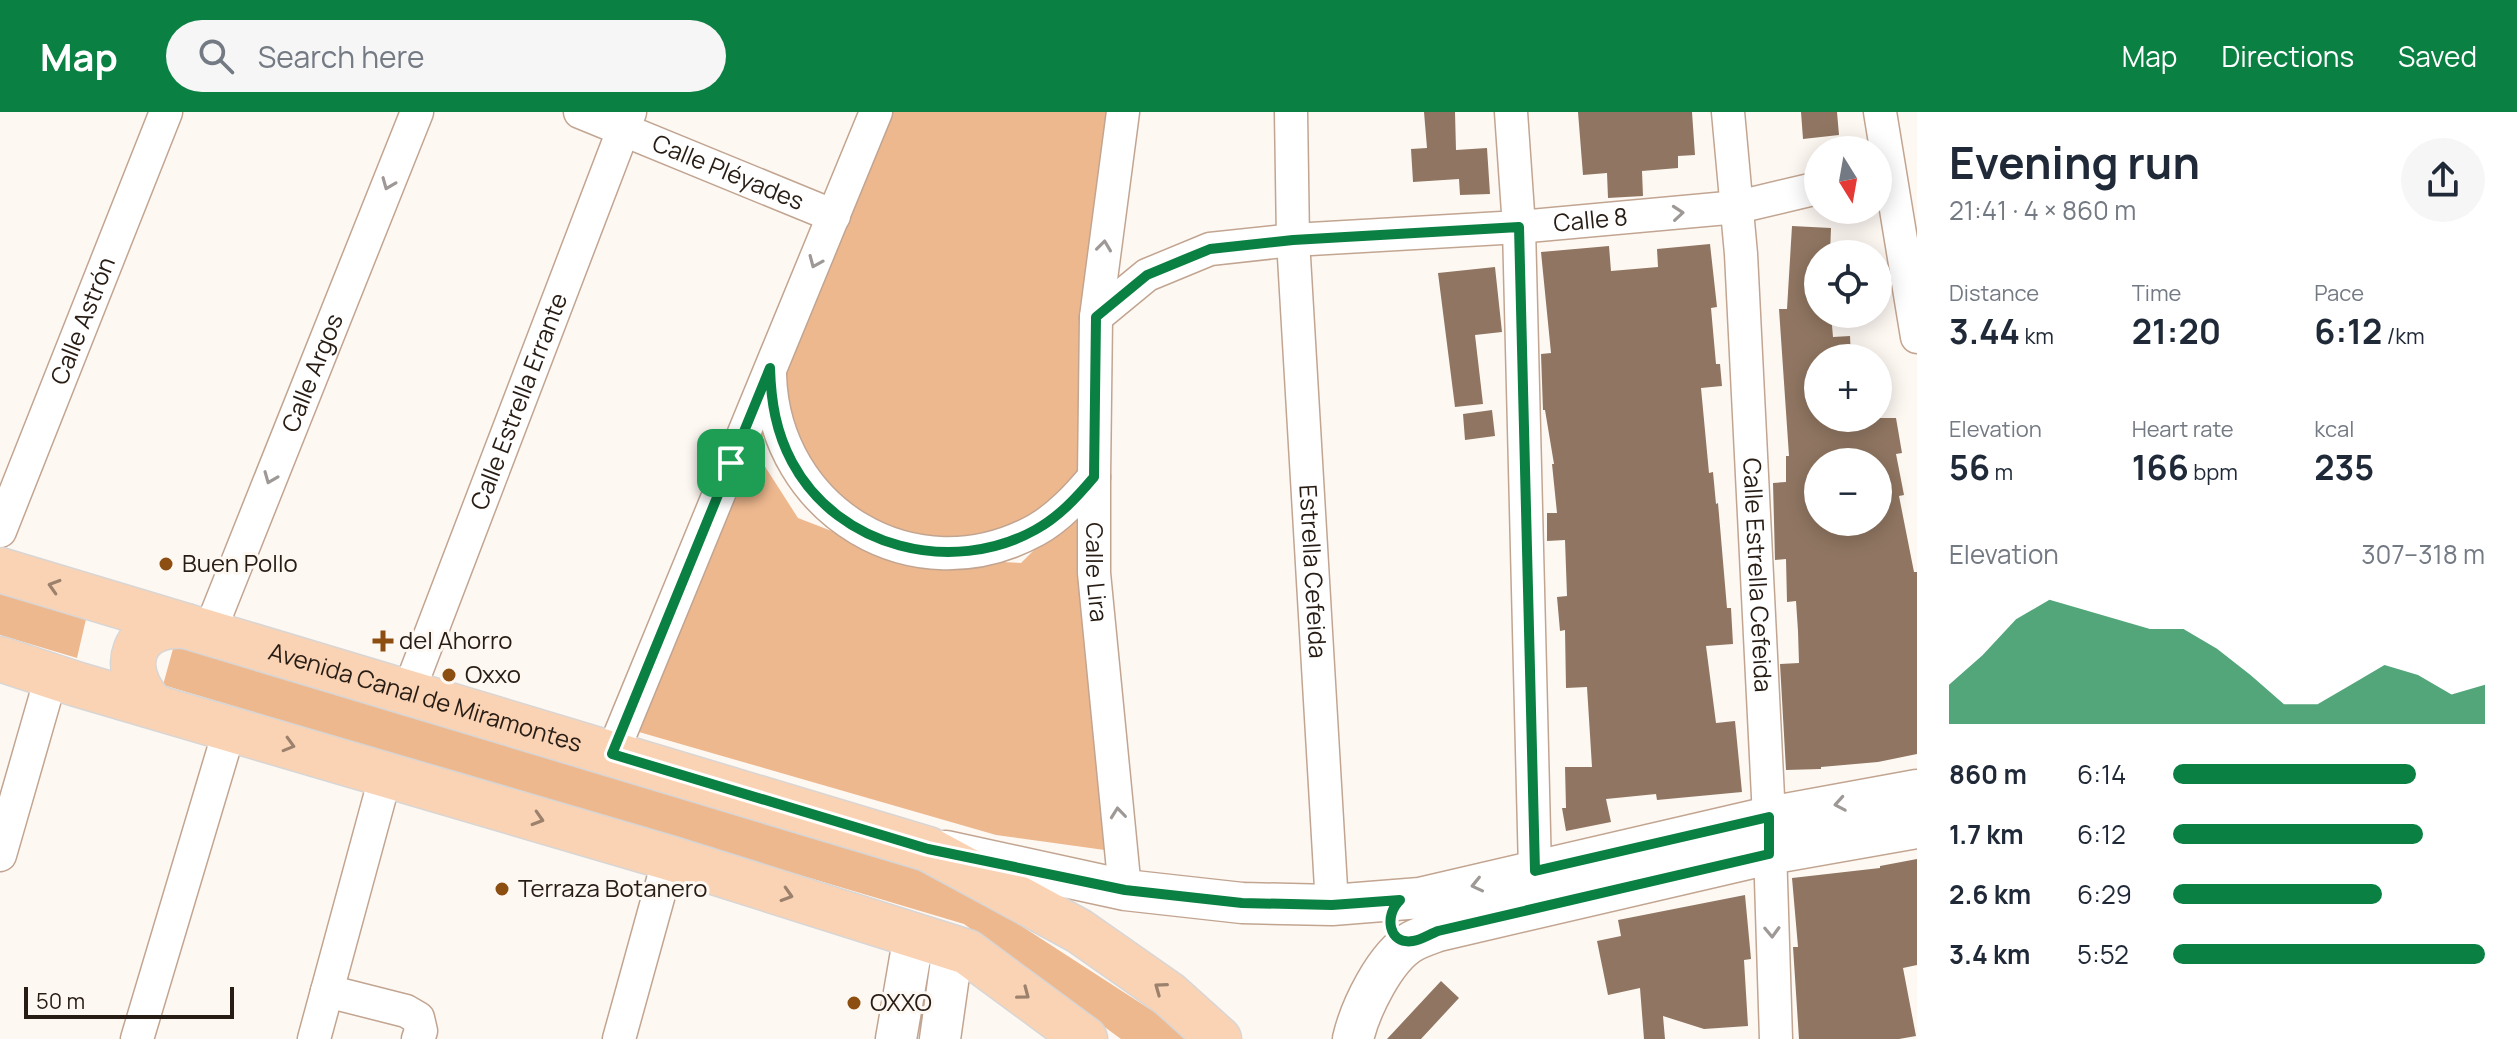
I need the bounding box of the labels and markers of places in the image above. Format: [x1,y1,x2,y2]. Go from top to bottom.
pin [697,429,765,497]
place label: Buen Pollo [182,546,298,579]
marker: Buen Pollo [157,555,175,573]
place label: del Ahorro [399,623,513,656]
marker: del Ahorro [374,632,392,650]
place label: Oxxo [465,657,521,690]
marker: Oxxo [440,666,458,684]
place label: Terraza Botanero [518,871,707,904]
marker: Terraza Botanero [493,880,511,898]
place label: OXXO [870,985,932,1018]
marker: OXXO [845,994,863,1012]

